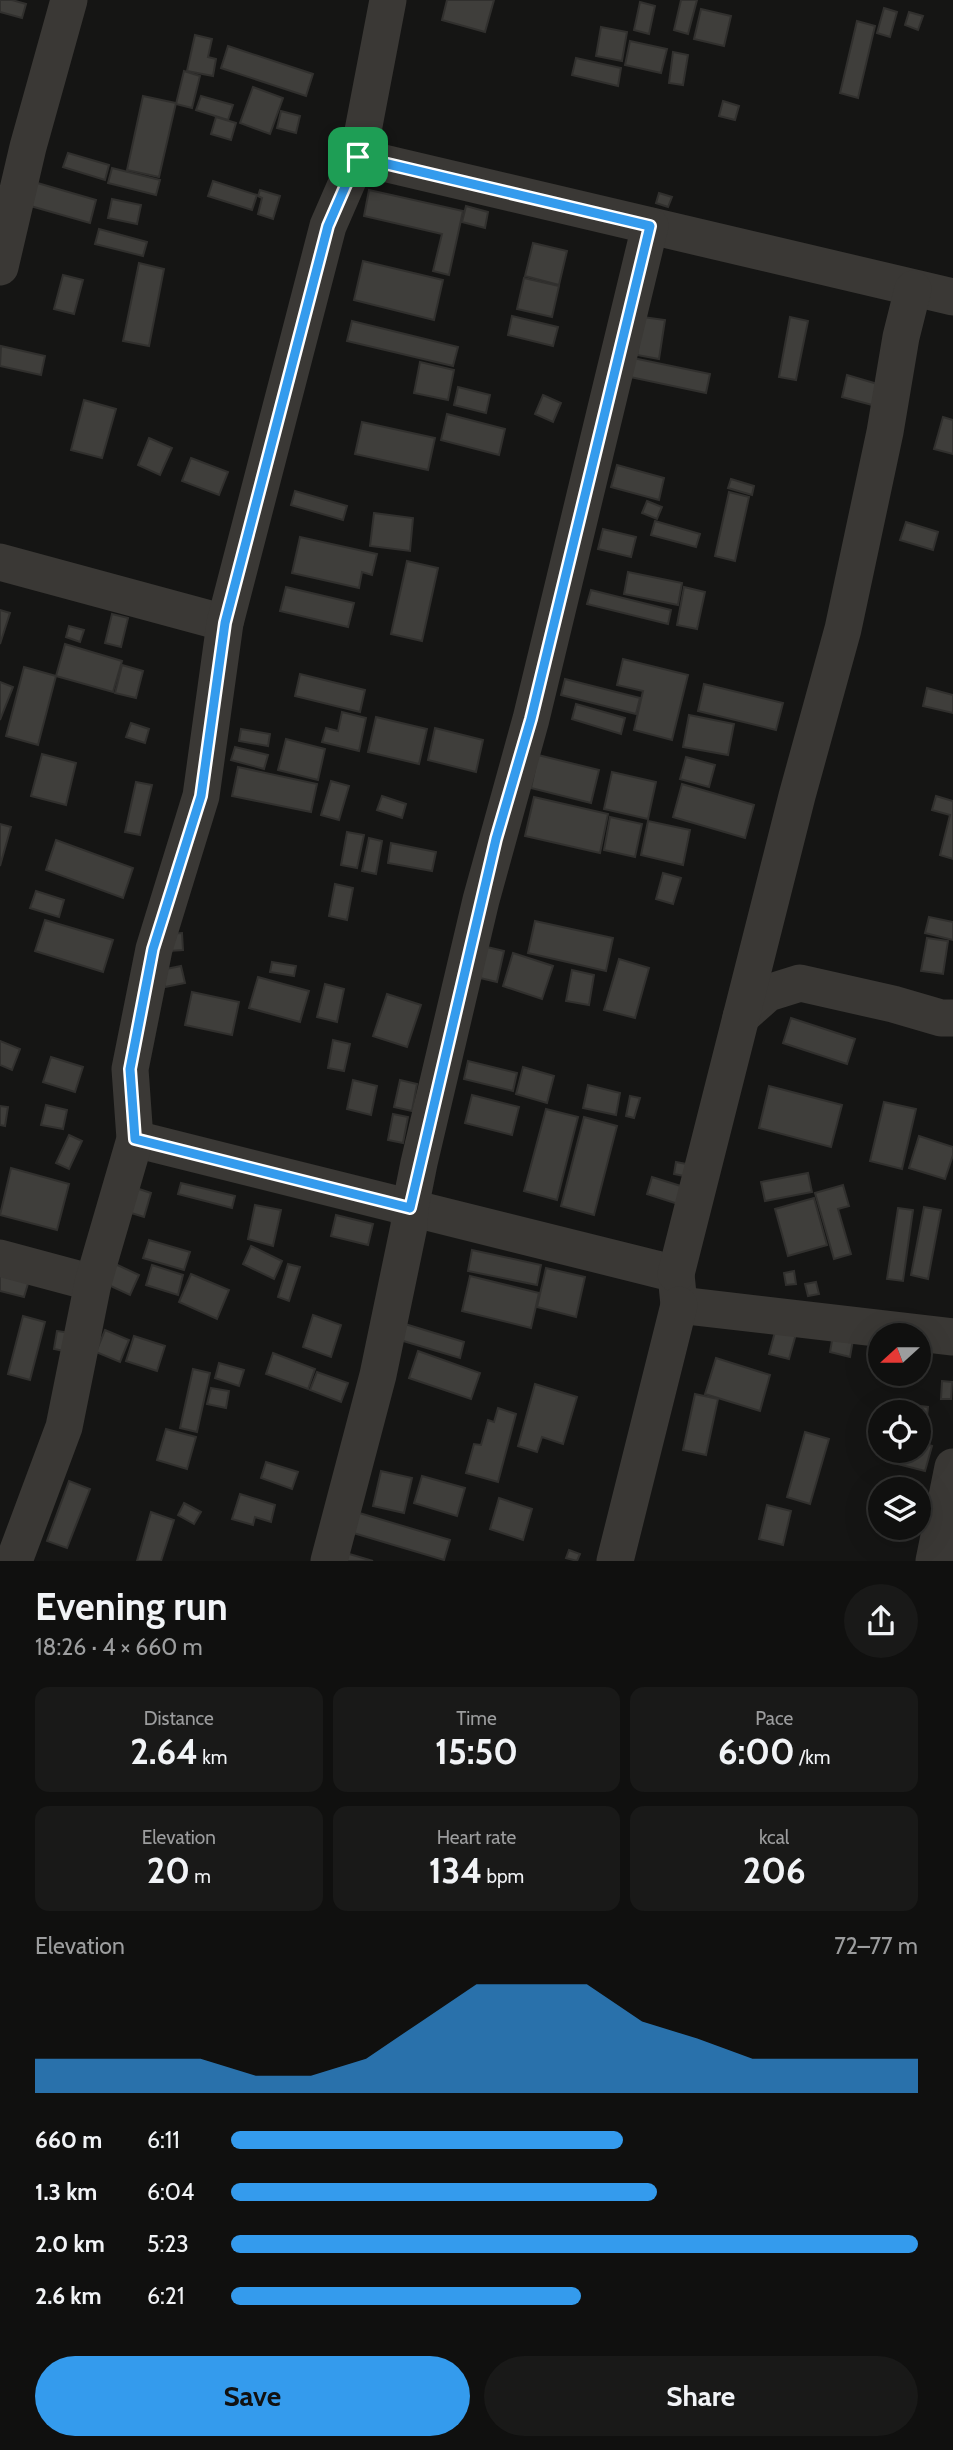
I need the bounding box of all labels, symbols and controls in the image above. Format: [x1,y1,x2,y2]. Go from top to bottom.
pin [328,127,388,187]
icon: arrive [339,138,377,176]
north arrow [868,1323,931,1386]
map controls [868,1323,931,1540]
button: locate [868,1400,931,1463]
button: layers [868,1477,931,1540]
text: Evening run [35,1583,228,1630]
button: share [844,1584,918,1658]
text: 18:26 · 4 × 660 m [35,1633,203,1661]
text: Distance [144,1707,214,1730]
text: Time [456,1707,497,1730]
text: Pace [755,1707,793,1730]
text: 2.64 [130,1730,198,1773]
text: 15:50 [435,1730,518,1773]
text: 6:00 [718,1730,795,1773]
text: km [198,1746,227,1769]
text: /km [795,1746,830,1769]
text: Elevation [142,1826,216,1849]
text: Heart rate [437,1826,516,1849]
text: kcal [759,1826,789,1849]
text: 20 [147,1849,190,1892]
text: 134 [429,1849,482,1892]
text: 206 [743,1849,806,1892]
text: m [190,1865,211,1888]
text: bpm [482,1865,524,1888]
text: Elevation [35,1932,125,1960]
text: 72–77 m [834,1932,918,1960]
text: 660 m [35,2126,102,2154]
text: 6:11 [147,2126,180,2154]
text: 1.3 km [35,2178,97,2206]
text: 6:04 [147,2178,194,2206]
text: 2.0 km [35,2230,105,2258]
text: 5:23 [147,2230,189,2258]
text: 2.6 km [35,2282,102,2310]
text: 6:21 [147,2282,184,2310]
button: Save [35,2356,470,2436]
button: Share [484,2356,918,2436]

